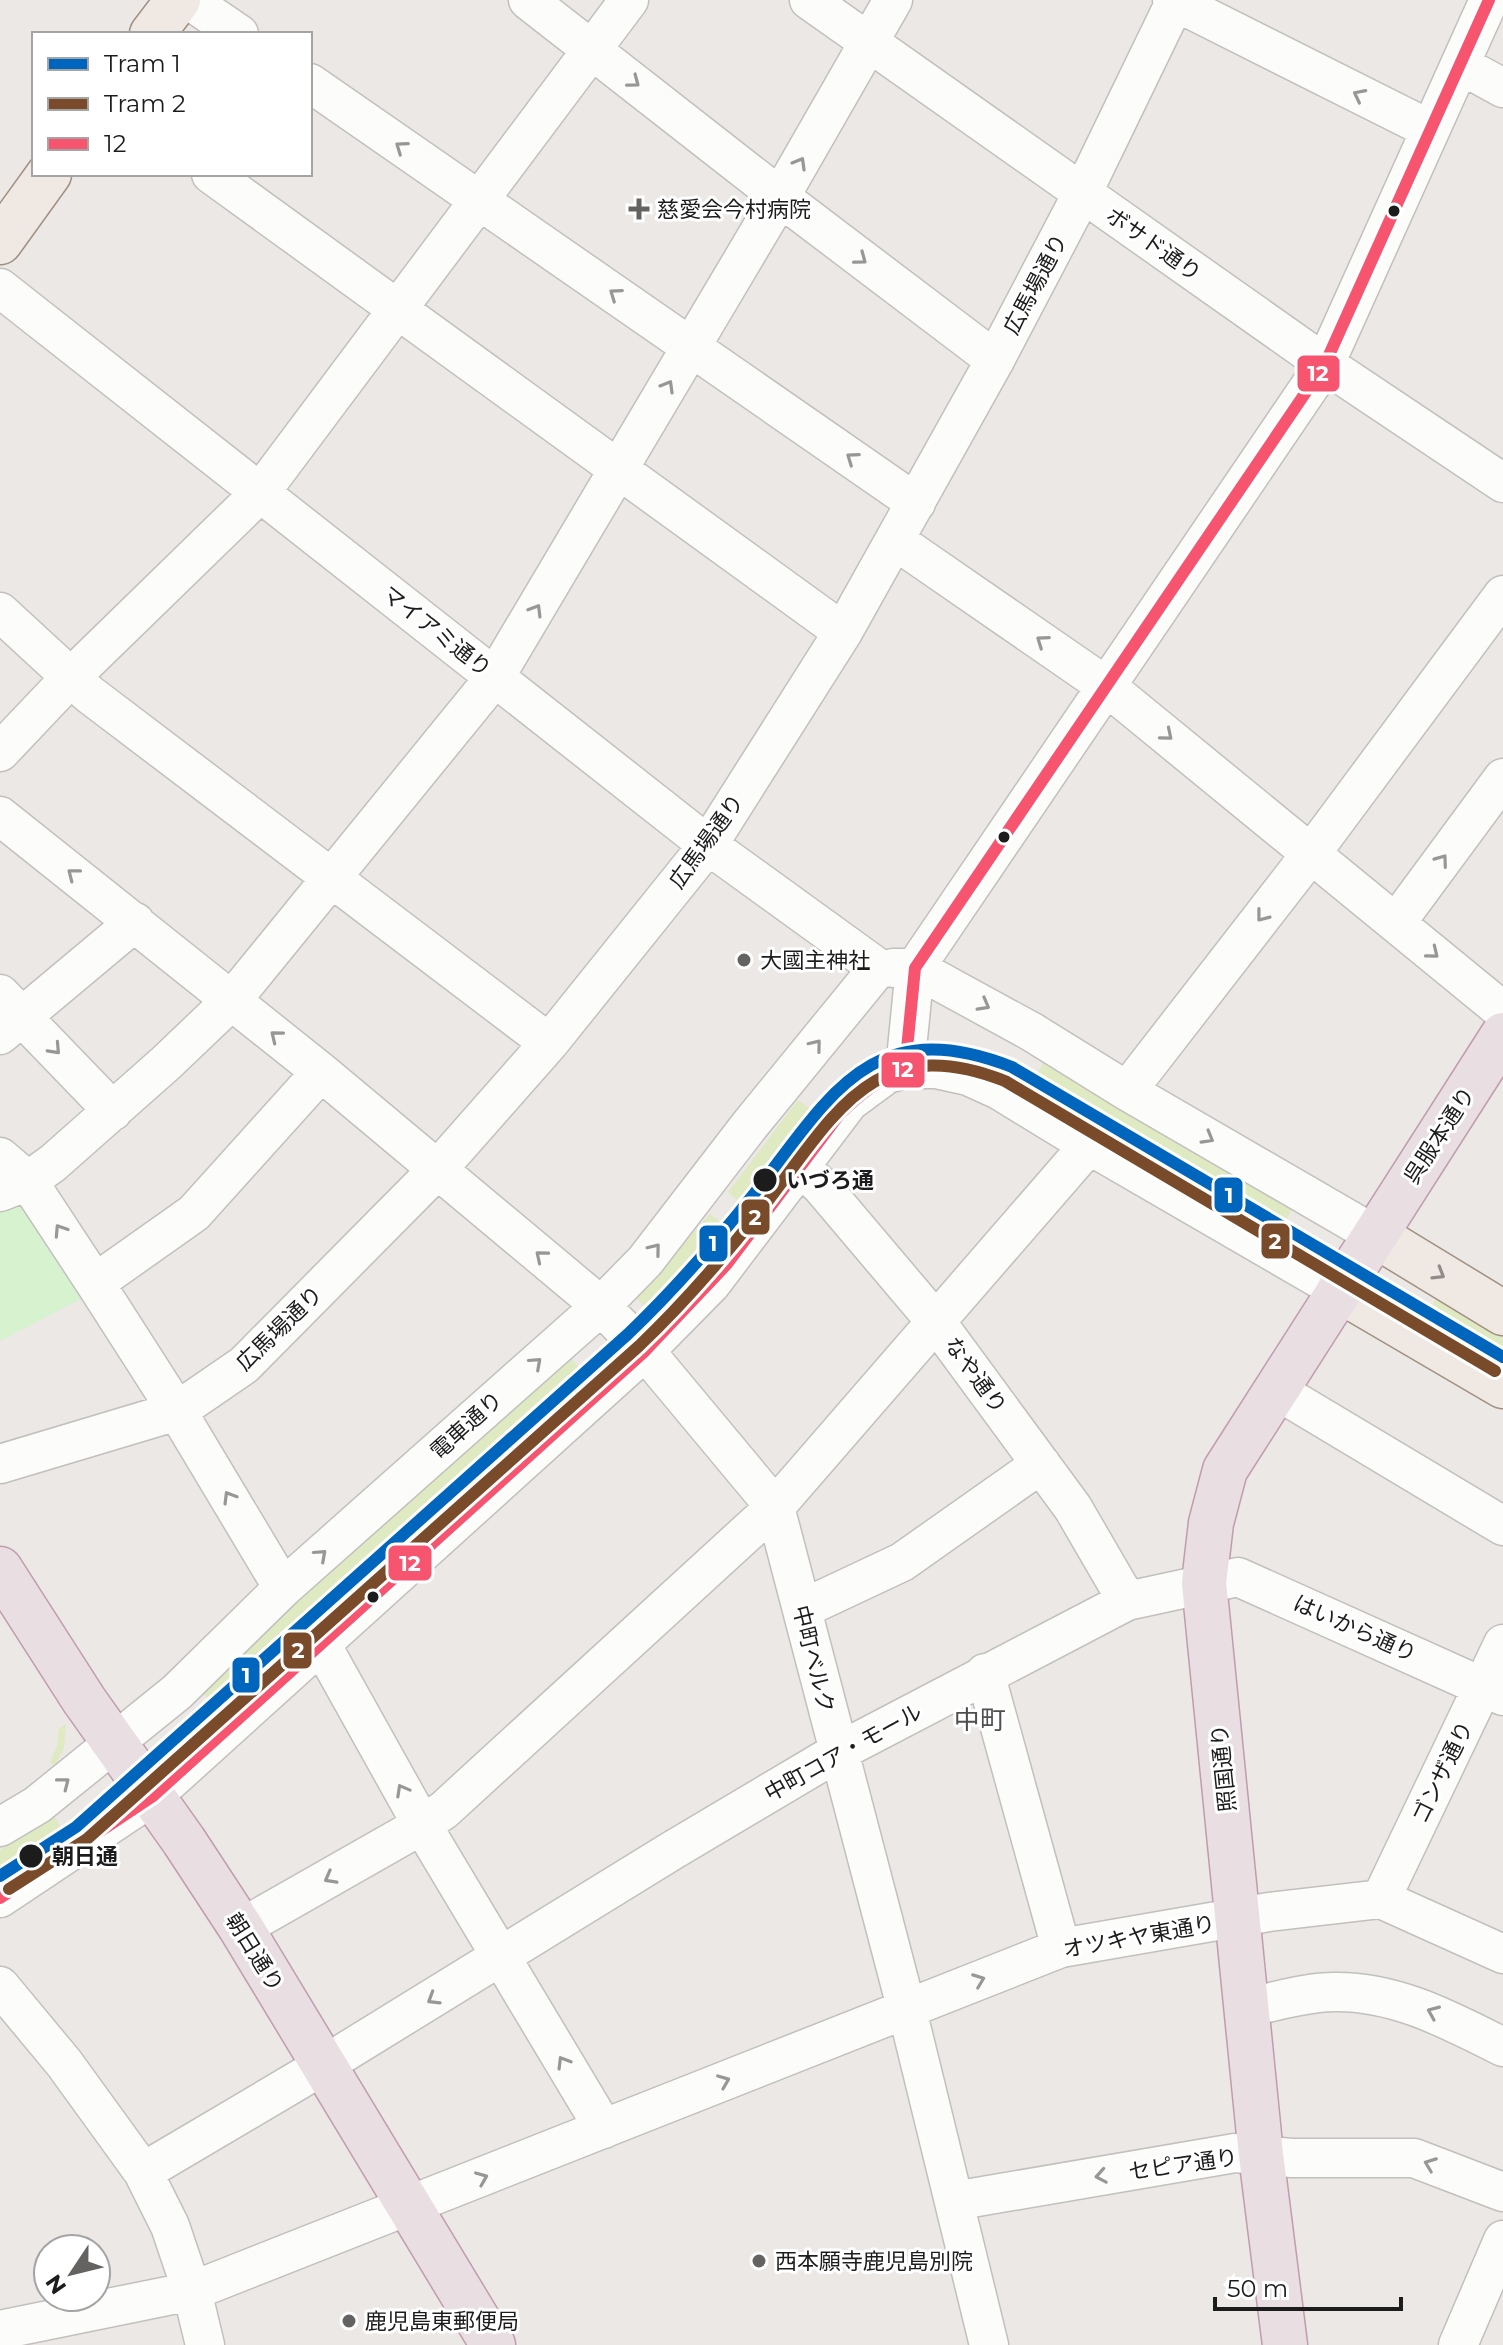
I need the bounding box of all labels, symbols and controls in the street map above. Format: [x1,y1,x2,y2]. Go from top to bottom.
legend [32,32,312,176]
text: Tram 1 [104,49,181,78]
one-way arrow [625,73,640,87]
text: Tram 2 [104,89,186,118]
one-way arrow [1353,89,1368,104]
text: 12 [104,129,126,158]
one-way arrow [396,142,410,157]
one-way arrow [790,157,806,171]
place label: 慈愛会今村病院 [657,196,811,223]
marker: 慈愛会今村病院 [628,198,650,220]
street label: ボサド通り [1101,202,1207,287]
unlabelled marker [1386,203,1402,219]
street label: 広馬場通り [998,229,1073,339]
one-way arrow [852,249,867,263]
one-way arrow [610,289,624,304]
line badge: 12 [1296,354,1341,393]
text: 12 [1307,360,1329,387]
one-way arrow [658,380,674,395]
one-way arrow [847,453,861,468]
street label: マイアミ通り [377,580,497,683]
one-way arrow [526,604,542,619]
one-way arrow [1037,636,1051,651]
one-way arrow [1157,725,1172,740]
street label: 広馬場通り [663,789,750,894]
unlabelled marker [996,829,1012,845]
one-way arrow [1433,855,1447,869]
one-way arrow [68,869,82,884]
one-way arrow [1258,908,1272,922]
one-way arrow [1423,943,1438,958]
place label: 大國主神社 [760,947,870,974]
marker: 大國主神社 [735,951,753,969]
one-way arrow [976,996,990,1011]
one-way arrow [271,1031,285,1046]
one-way arrow [45,1040,60,1054]
one-way arrow [806,1040,821,1054]
line badge: 12 [880,1051,926,1089]
text: 12 [892,1056,914,1083]
street label: 呉服本通り [1398,1082,1481,1189]
one-way arrow [1199,1128,1214,1144]
marker: いづろ通 [751,1166,779,1194]
place label: いづろ通 [786,1167,874,1194]
line badge: 1 [1213,1176,1244,1214]
text: 1 [1225,1182,1233,1209]
line badge: 2 [740,1198,771,1236]
text: 2 [749,1204,762,1231]
line badge: 2 [1260,1222,1291,1260]
one-way arrow [55,1224,70,1239]
line badge: 1 [698,1224,729,1263]
text: 2 [1269,1228,1282,1255]
text: 1 [709,1230,717,1257]
one-way arrow [645,1243,659,1258]
one-way arrow [536,1251,550,1266]
one-way arrow [1430,1264,1445,1280]
street label: 広馬場通り [230,1280,328,1376]
street label: なや通り [939,1332,1012,1419]
one-way arrow [527,1359,542,1373]
street label: 電車通り [425,1386,508,1465]
one-way arrow [223,1491,239,1506]
line badge: 12 [387,1544,433,1582]
one-way arrow [311,1550,326,1564]
text: 12 [399,1550,421,1577]
unlabelled marker [365,1589,381,1605]
street label: はいから通り [1289,1589,1421,1668]
street label: 中町ベルク [787,1602,840,1716]
line badge: 2 [282,1631,313,1670]
text: 2 [292,1637,305,1664]
line badge: 1 [231,1656,261,1694]
text: 1 [242,1662,250,1689]
street label: 中町コア・モール [760,1698,927,1807]
district label: 中町 [954,1704,1006,1736]
street label: ゴンザ通り [1406,1717,1479,1828]
street label: 照国通り [1205,1723,1242,1813]
one-way arrow [55,1779,70,1793]
one-way arrow [396,1784,412,1799]
marker: 朝日通 [17,1842,45,1870]
place label: 朝日通 [52,1843,118,1870]
one-way arrow [324,1868,338,1884]
street label: 朝日通り [220,1908,289,1997]
street label: オツキヤ東通り [1061,1910,1217,1963]
one-way arrow [971,1973,985,1990]
one-way arrow [427,1989,442,2004]
one-way arrow [1427,2006,1441,2022]
one-way arrow [557,2056,573,2071]
one-way arrow [716,2074,730,2090]
street label: セピア通り [1127,2143,1239,2186]
one-way arrow [1424,2157,1438,2174]
one-way arrow [1094,2167,1108,2184]
one-way arrow [474,2171,488,2188]
north arrow [32,2233,112,2313]
place label: 西本願寺鹿児島別院 [775,2248,973,2275]
marker: 西本願寺鹿児島別院 [750,2252,768,2270]
scale bar [1215,2261,1401,2311]
text: N [40,2269,72,2299]
text: 50 m [1227,2274,1288,2303]
place label: 鹿児島東郵便局 [365,2308,519,2335]
marker: 鹿児島東郵便局 [340,2312,358,2330]

